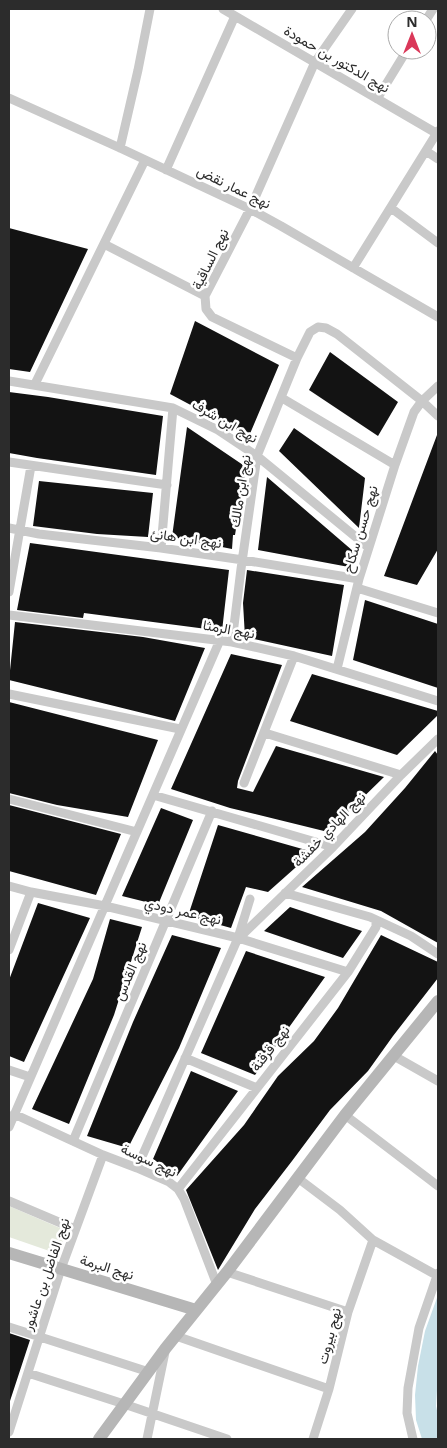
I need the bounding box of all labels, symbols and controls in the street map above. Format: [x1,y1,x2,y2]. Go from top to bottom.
north arrow [387,10,437,60]
text: N [406,12,418,31]
street label: نهج الدكتور بن حمودة [280,20,394,98]
street label: نهج عمار نقض [193,160,275,215]
street label: نهج الساقية [187,225,234,293]
street label: نهج ابن شرف [188,394,262,449]
street label: نهج ابن مالك [224,453,257,529]
street label: نهج حسن سكاح [337,483,384,575]
street label: نهج ابن هانئ [149,523,223,554]
street label: نهج الرمثا [201,615,256,644]
street label: نهج الهادي خفشة [288,787,372,873]
street label: نهج عمر دودي [142,892,223,931]
street label: نهج القدس [109,938,152,1004]
street label: نهج قرقنة [246,1021,295,1076]
street label: نهج سوسة [117,1138,180,1183]
street label: نهج الفاضل بن عاشور [17,1215,76,1334]
street label: نهج البرمة [77,1249,136,1286]
street label: نهج بيروت [312,1306,347,1367]

